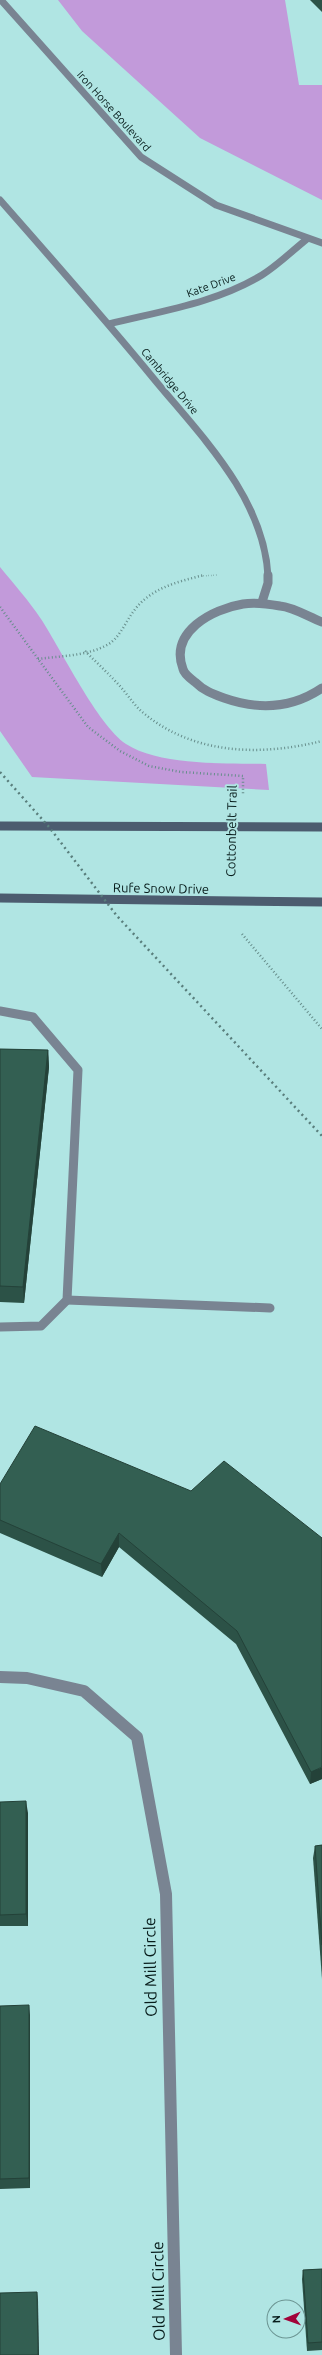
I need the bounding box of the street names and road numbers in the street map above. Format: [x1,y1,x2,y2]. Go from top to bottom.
street label: Iron Horse Boulevard [75,68,153,154]
street label: Kate Drive [185,271,237,299]
street label: Cambridge Drive [139,346,201,416]
street label: Cottonbelt Trail [223,784,239,877]
street label: Rufe Snow Drive [113,880,209,896]
street label: Old Mill Circle [140,1917,160,2017]
street label: Old Mill Circle [148,2241,168,2341]

